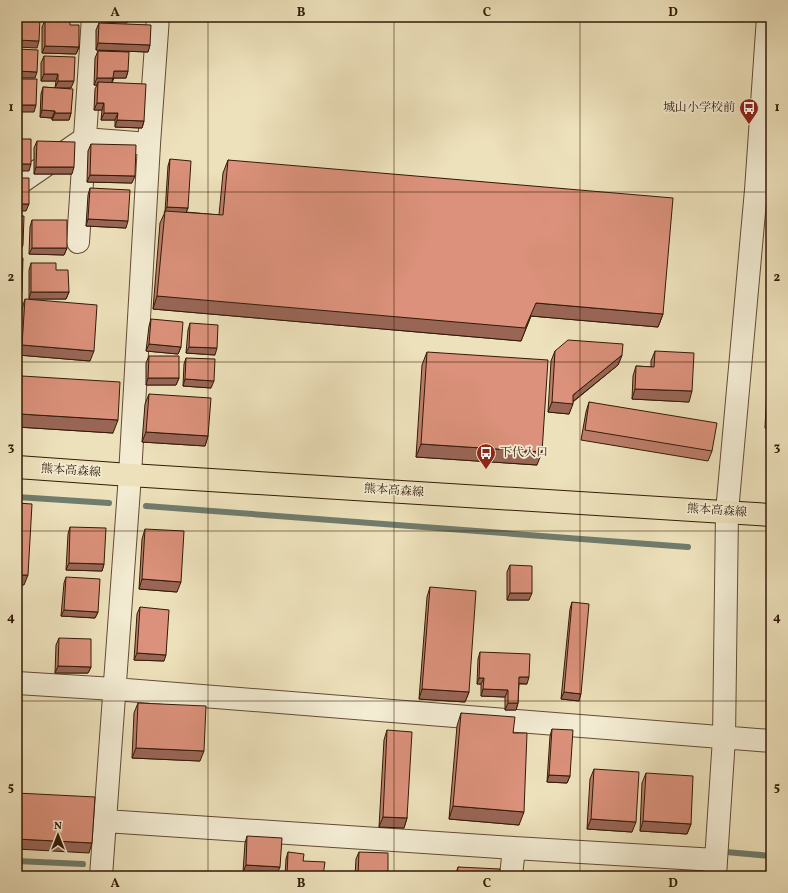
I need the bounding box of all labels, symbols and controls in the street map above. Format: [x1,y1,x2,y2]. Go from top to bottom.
text: A [110,4,120,22]
text: B [297,4,306,22]
text: C [483,4,491,22]
text: D [668,4,678,22]
bus stop icon: 城山小学校前 [738,97,760,125]
text: 1 [8,99,14,117]
text: 1 [774,99,780,117]
place label: 城山小学校前 [663,100,735,116]
text: 2 [8,269,15,287]
text: 2 [774,269,781,287]
text: 3 [8,439,15,457]
text: 3 [774,439,781,457]
bus stop icon: 下代入口 [475,442,497,470]
place label: 下代入口 [500,445,548,461]
street label: 熊本高森線 [41,461,101,481]
street label: 熊本高森線 [364,481,424,501]
street label: 熊本高森線 [687,501,747,521]
text: 4 [7,609,15,627]
text: 4 [773,609,781,627]
text: 5 [8,779,14,797]
text: 5 [774,779,780,797]
north arrow [38,815,78,855]
text: N [54,819,62,834]
text: A [110,875,120,893]
text: B [297,875,306,893]
text: C [483,875,491,893]
text: D [668,875,678,893]

